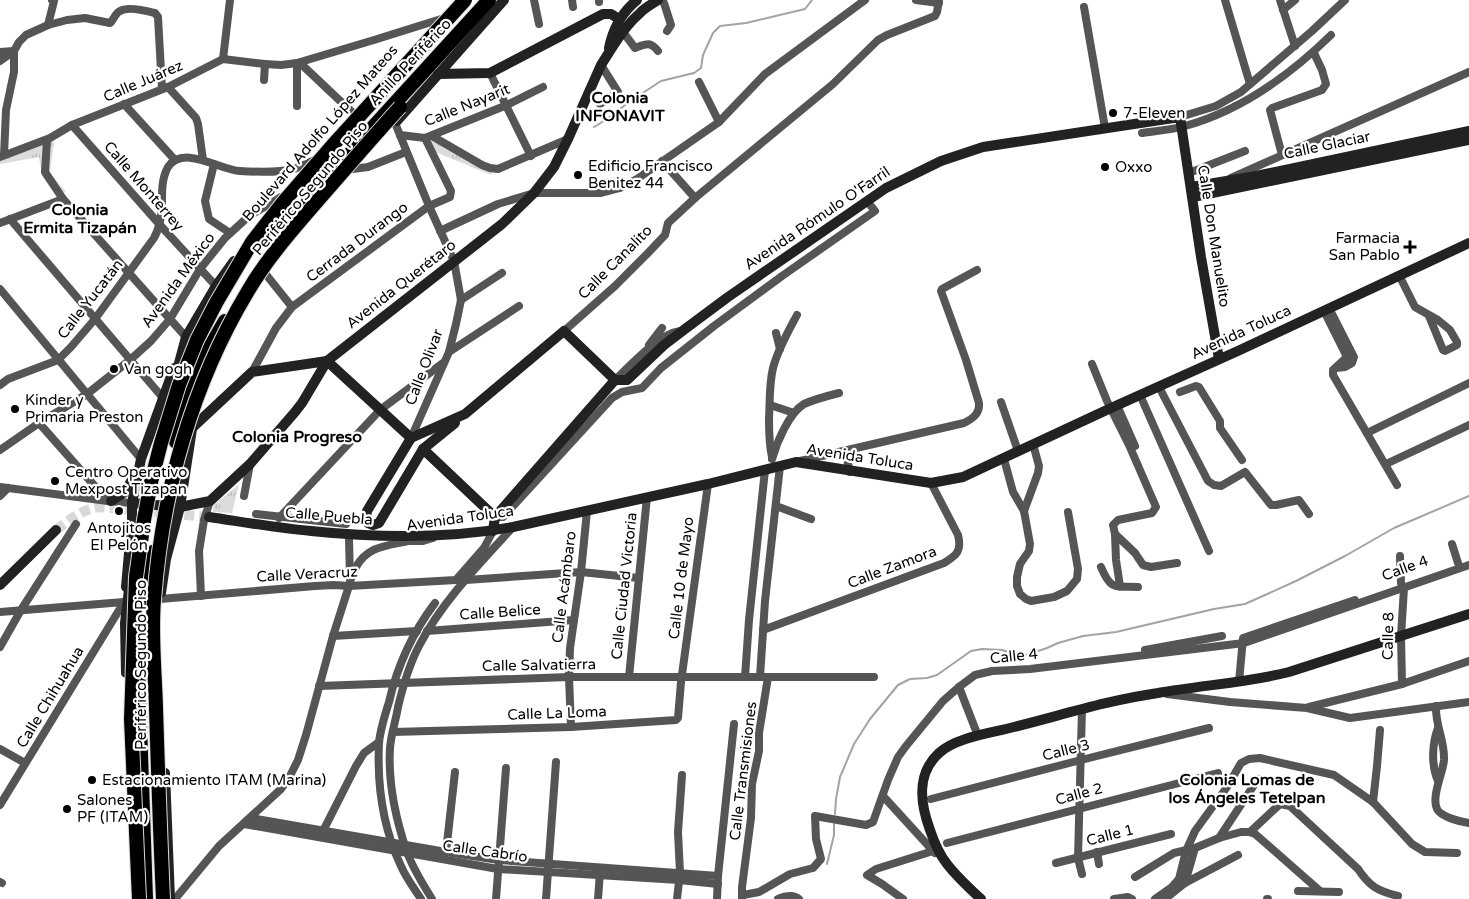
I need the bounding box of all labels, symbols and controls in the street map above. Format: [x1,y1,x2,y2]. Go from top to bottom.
street label: Anillo Periférico [365,15,455,109]
street label: Boulevard Adolfo López Mateos [238,41,402,225]
street label: Calle Juárez [100,56,186,106]
street label: Calle Nayarit [422,80,513,130]
district label: Colonia INFONAVIT [575,88,665,126]
place label: 7-Eleven [1123,104,1185,122]
marker: 7-Eleven [1107,107,1119,119]
street label: Periférico Segundo Piso [248,117,372,259]
street label: Calle Glaciar [1282,127,1372,163]
street label: Calle Monterrey [100,137,188,235]
place label: Edificio Francisco Benitez 44 [588,157,713,192]
place label: Oxxo [1115,158,1152,176]
marker: Oxxo [1099,161,1111,173]
street label: Avenida Rómulo O'Farril [741,162,893,274]
street label: Calle Don Manuelito [1194,164,1234,308]
marker: Edificio Francisco Benitez 44 [572,169,584,181]
street label: Cerrada Durango [303,198,411,286]
district label: Colonia Ermita Tizapán [23,200,137,238]
street label: Calle Canalito [574,221,656,303]
street label: Avenida México [137,229,219,331]
place label: Farmacia San Pablo [1329,229,1400,264]
street label: Avenida Querétaro [343,236,459,332]
marker: Farmacia San Pablo [1404,241,1416,253]
street label: Calle Yucatán [53,256,127,342]
street label: Avenida Toluca [1188,301,1294,363]
street label: Calle Olivar [401,326,447,408]
place label: Van gogh [124,360,192,378]
marker: Van gogh [108,363,120,375]
place label: Kinder y Primaria Preston [25,391,143,426]
marker: Kinder y Primaria Preston [9,403,21,415]
district label: Colonia Progreso [232,427,362,447]
street label: Avenida Toluca [805,440,915,474]
place label: Centro Operativo Mexpost Tizapan [65,463,187,498]
marker: Centro Operativo Mexpost Tizapan [49,475,61,487]
street label: Avenida Toluca [405,502,515,534]
street label: Calle Puebla [284,503,374,529]
marker: Antojitos El Pelón [113,505,125,517]
street label: Calle Ciudad Victoria [607,512,641,660]
street label: Calle 10 de Mayo [665,516,697,640]
place label: Antojitos El Pelón [87,519,151,554]
street label: Calle Acámbaro [548,530,580,644]
street label: Calle Zamora [845,542,939,592]
street label: Calle 4 [1379,551,1431,585]
street label: Calle Veracruz [256,562,358,586]
street label: Periférico Segundo Piso [132,580,150,750]
street label: Calle Belice [459,600,541,624]
street label: Calle 8 [1379,612,1397,660]
street label: Calle Chihuahua [13,643,87,751]
street label: Calle 4 [989,645,1039,667]
street label: Calle Salvatierra [482,655,596,675]
street label: Calle Transmisiones [726,700,760,842]
street label: Calle La Loma [507,702,607,724]
street label: Calle 3 [1040,735,1092,765]
district label: Colonia Lomas de los Ángeles Tetelpan [1169,770,1325,808]
place label: Estacionamiento ITAM (Marina) [102,771,326,789]
marker: Estacionamiento ITAM (Marina) [86,774,98,786]
street label: Calle 2 [1053,779,1105,809]
place label: Salones PF (ITAM) [77,791,148,826]
marker: Salones PF (ITAM) [61,803,73,815]
street label: Calle 1 [1084,820,1136,850]
street label: Calle Cabrío [441,836,529,866]

